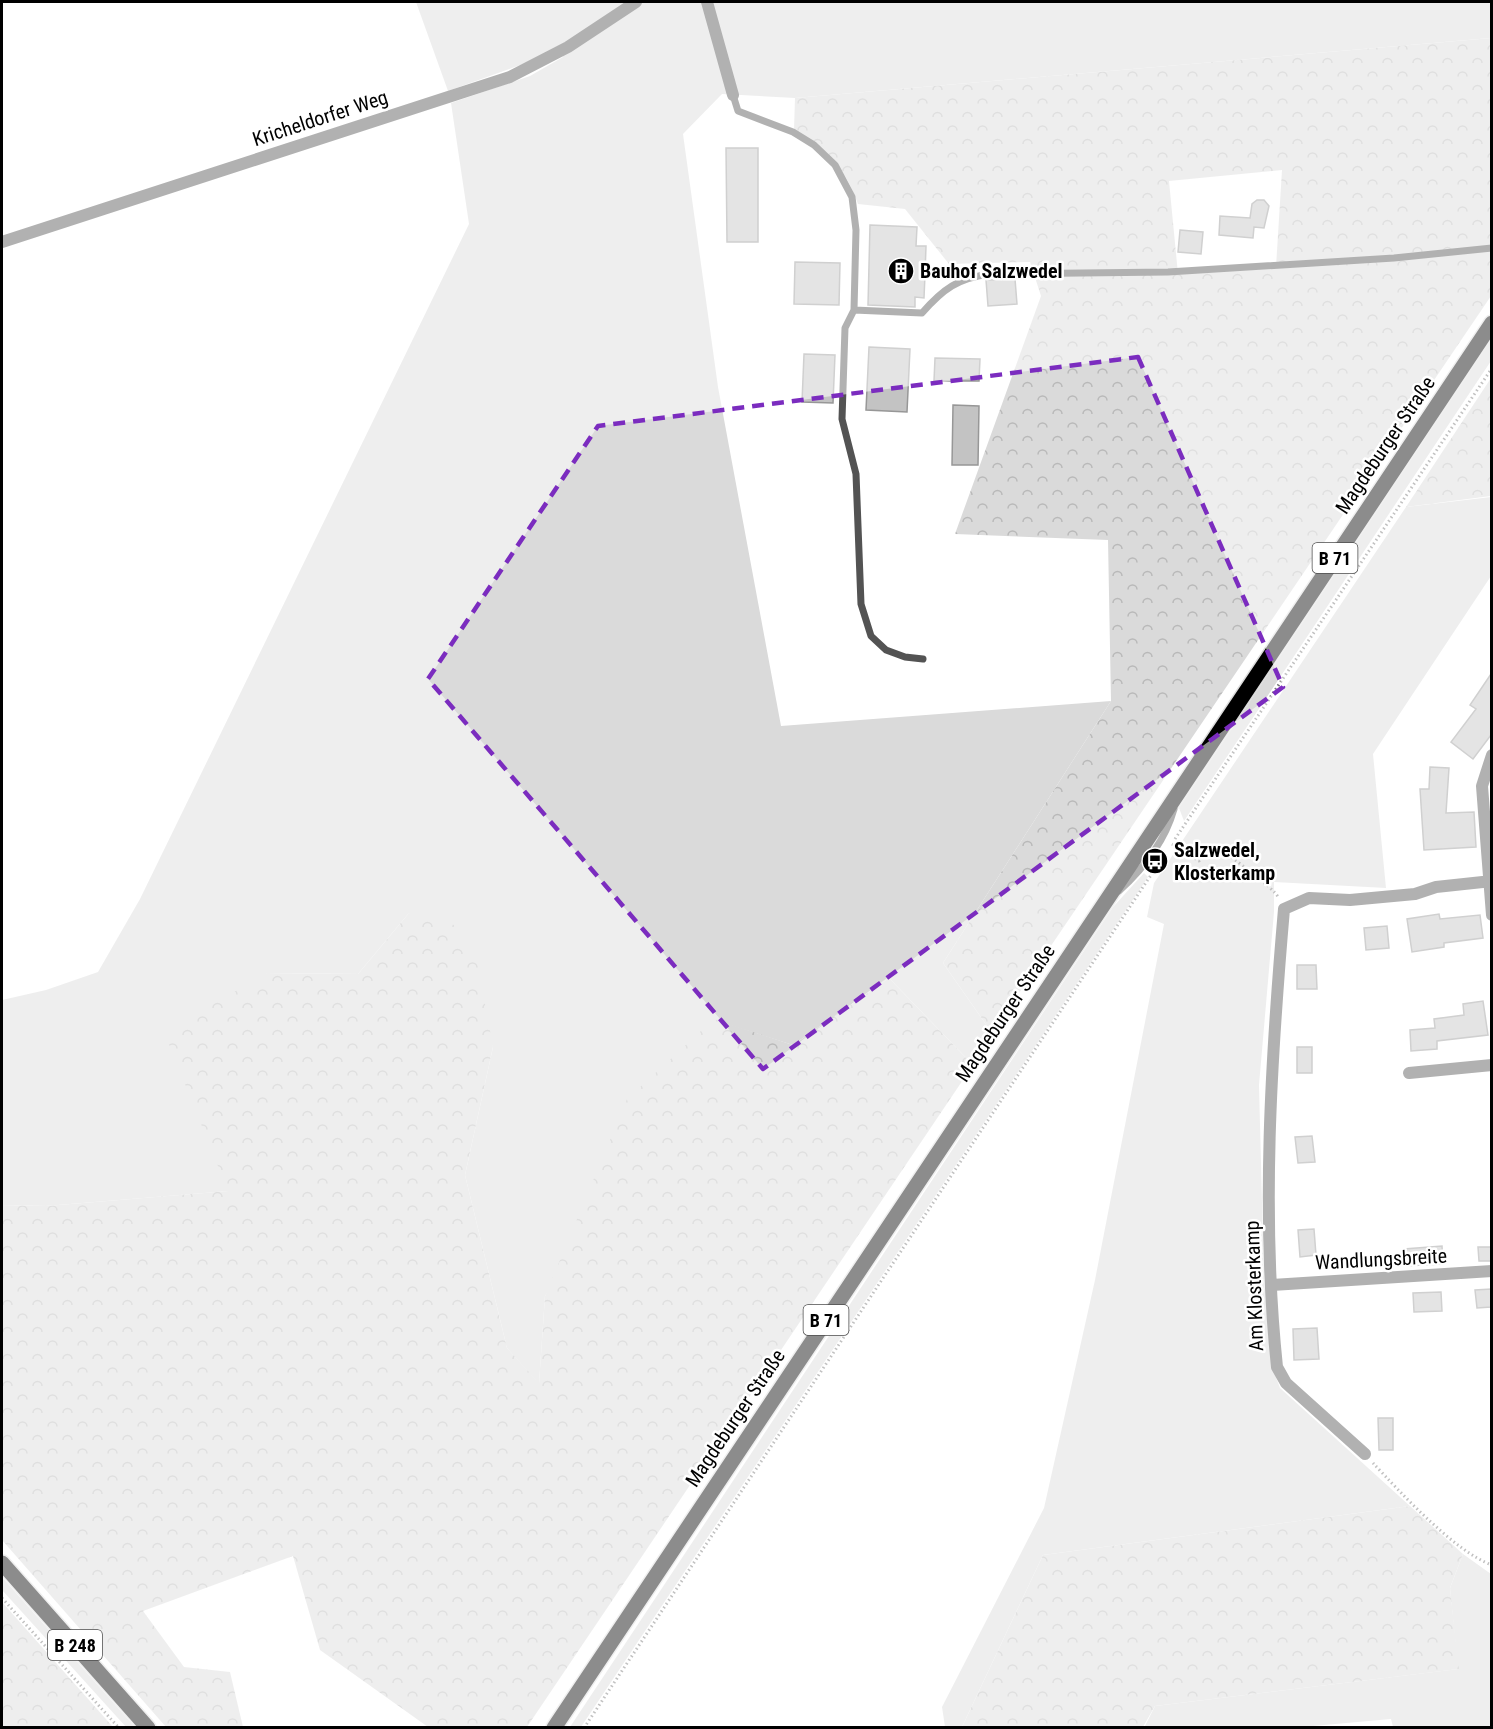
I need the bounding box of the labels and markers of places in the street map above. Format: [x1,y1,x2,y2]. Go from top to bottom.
building icon: Bauhof Salzwedel [886,256,916,286]
place label: Bauhof Salzwedel [920,259,1063,283]
place label: Salzwedel, Klosterkamp [1174,838,1275,885]
bus stop icon: Salzwedel, Klosterkamp [1140,846,1170,876]

